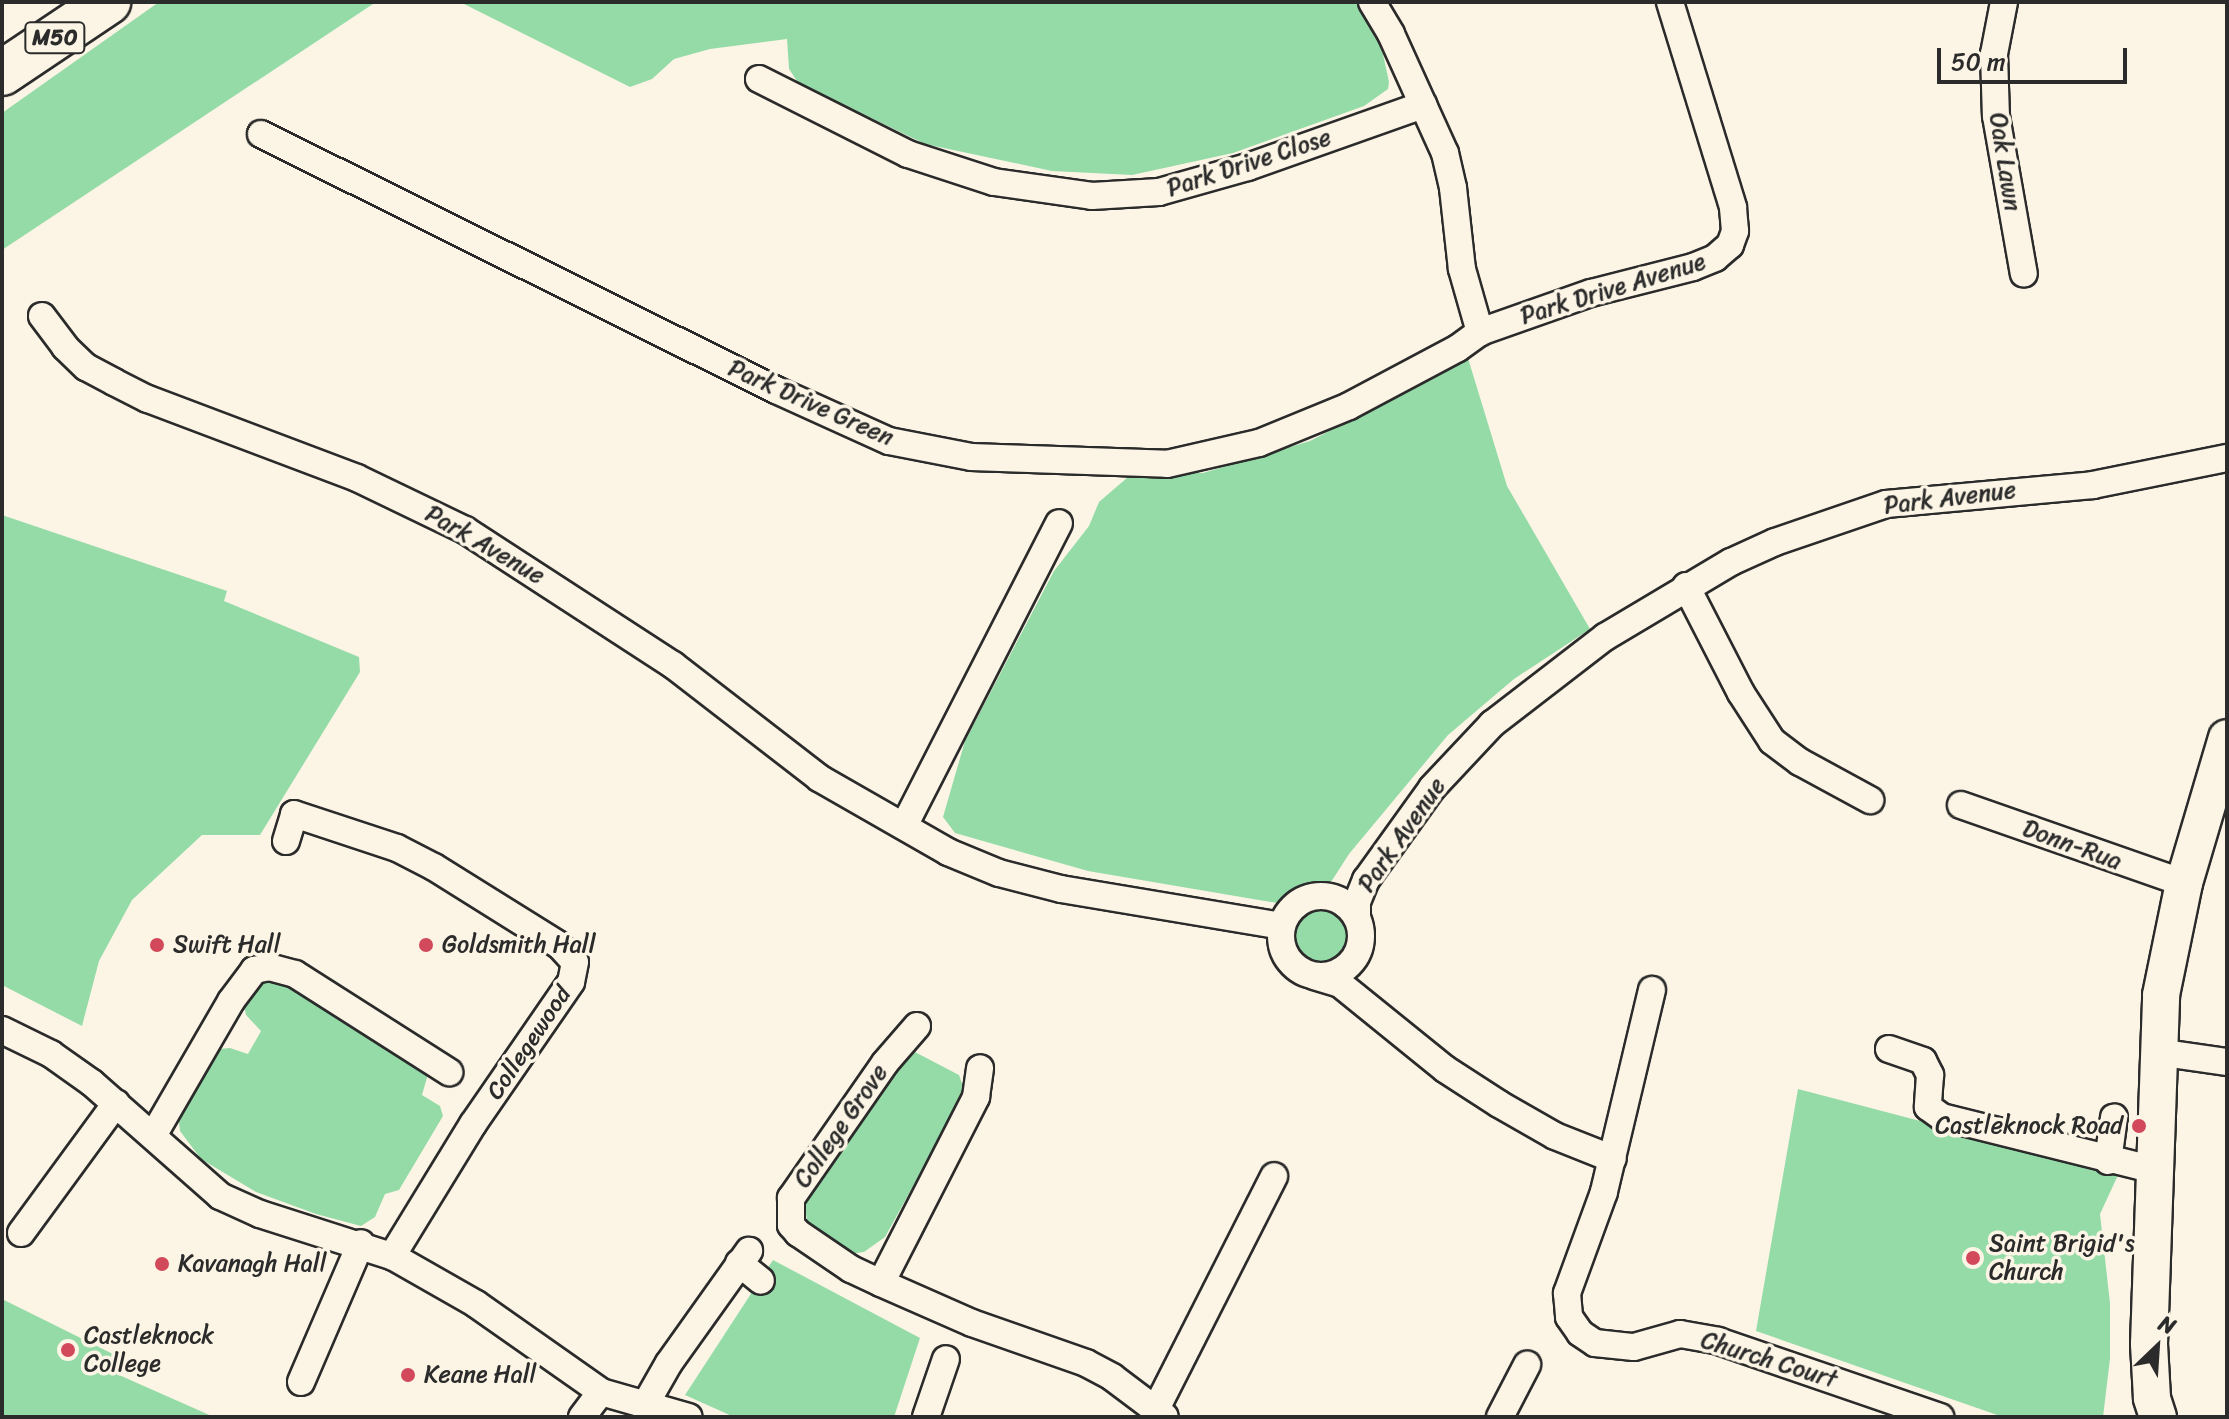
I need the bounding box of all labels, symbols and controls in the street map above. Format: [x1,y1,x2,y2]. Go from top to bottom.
road number: M50 [23,20,87,56]
scale bar [1941,32,2131,82]
text: 50 m [1951,41,2006,83]
street label: Oak Lawn [1983,111,2027,213]
street label: Park Drive Close [1162,123,1336,203]
street label: Park Drive Avenue [1517,247,1709,331]
street label: Park Drive Green [724,354,898,452]
street label: Park Avenue [1883,476,2017,520]
street label: Park Avenue [421,500,549,590]
street label: Park Avenue [1352,773,1452,897]
street label: Donn-Rua [2019,814,2125,876]
place label: Swift Hall [173,931,280,959]
place label: Goldsmith Hall [442,931,596,959]
marker: Swift Hall [148,936,166,954]
marker: Goldsmith Hall [417,936,435,954]
street label: Collegewood [481,981,577,1105]
street label: College Grove [788,1059,894,1193]
place label: Castleknock Road [1935,1112,2123,1140]
marker: Castleknock Road [2130,1117,2148,1135]
place label: Saint Brigid's Church [1989,1230,2135,1286]
marker: Saint Brigid's Church [1964,1249,1982,1267]
place label: Kavanagh Hall [178,1250,326,1278]
marker: Kavanagh Hall [153,1255,171,1273]
text: N [2152,1304,2183,1346]
north arrow [2117,1307,2197,1387]
place label: Castleknock College [84,1322,214,1378]
street label: Church Court [1697,1326,1841,1394]
marker: Castleknock College [59,1341,77,1359]
place label: Keane Hall [424,1361,536,1389]
marker: Keane Hall [399,1366,417,1384]

